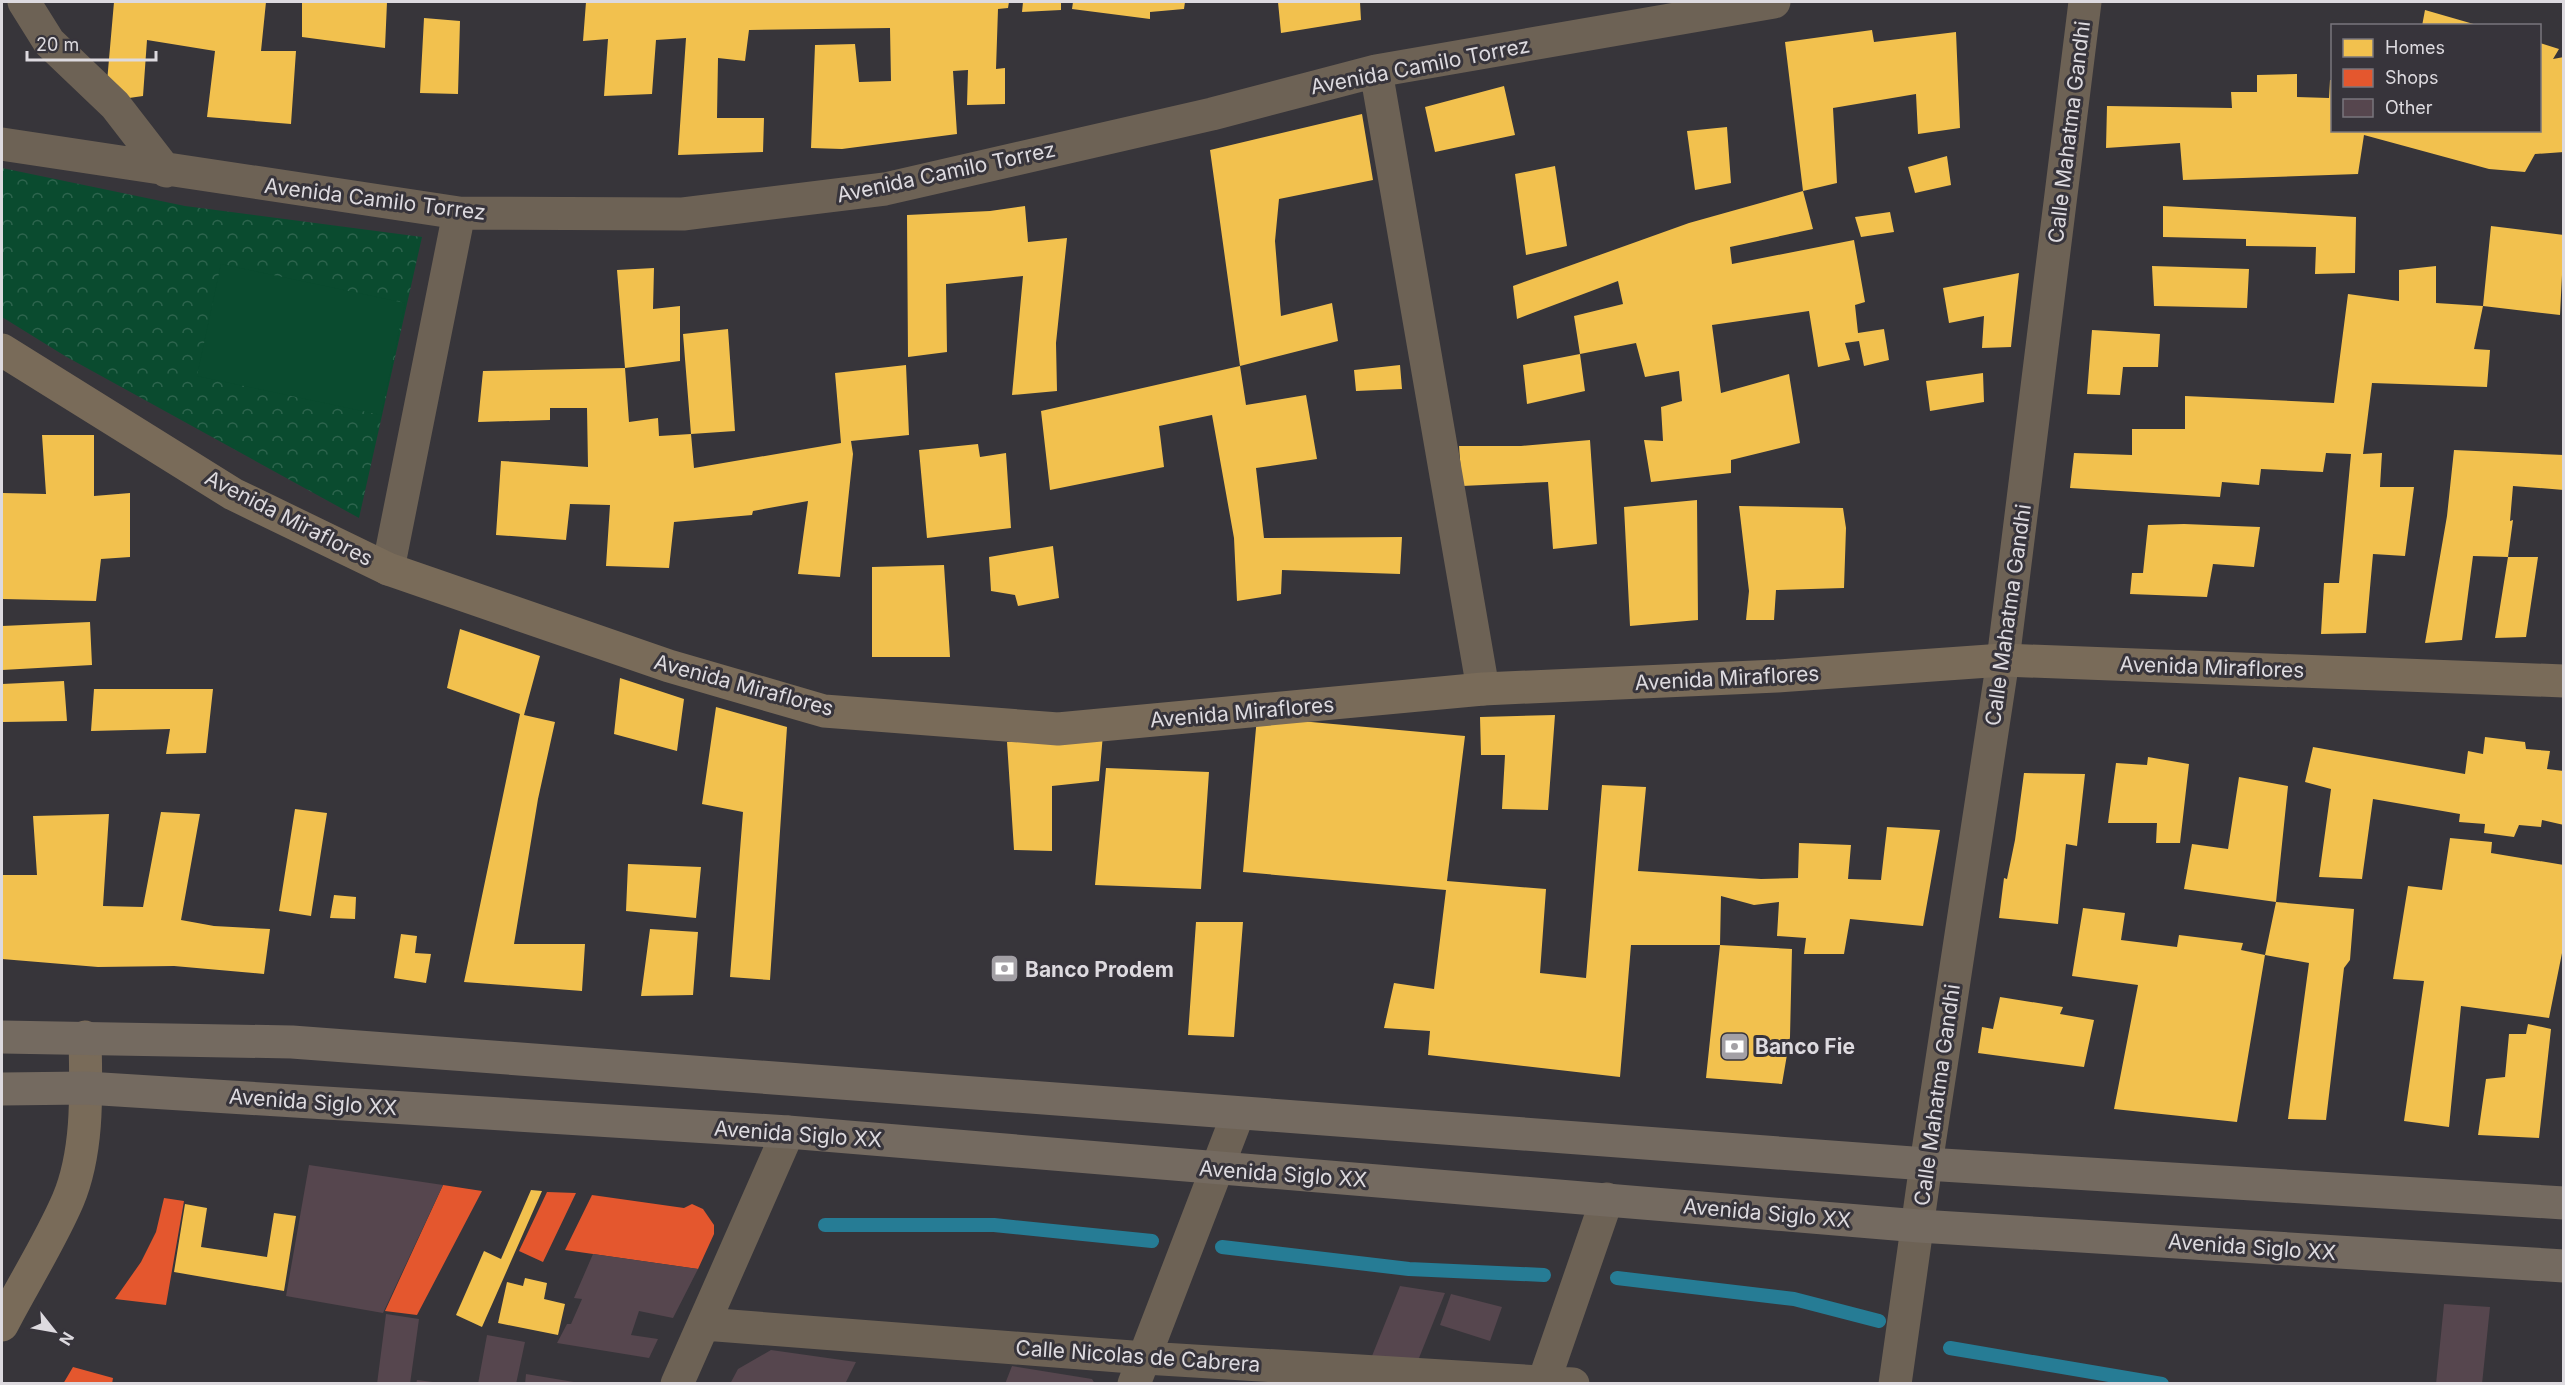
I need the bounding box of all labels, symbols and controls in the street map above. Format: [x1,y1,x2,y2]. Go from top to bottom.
street label: Calle Mahatma Gandhi [2043,19,2095,245]
scale bar [27,24,156,62]
legend [2331,24,2541,132]
street label: Avenida Camilo Torrez [1308,32,1532,100]
text: 20 m [36,34,79,55]
text: Homes [2385,37,2445,58]
text: Shops [2385,67,2439,88]
text: Other [2385,97,2433,118]
street label: Avenida Camilo Torrez [834,137,1058,207]
street label: Avenida Camilo Torrez [263,173,487,225]
street label: Avenida Miraflores [201,465,377,571]
street label: Calle Mahatma Gandhi [1980,503,2036,727]
street label: Avenida Miraflores [651,649,837,721]
street label: Avenida Miraflores [2119,651,2305,683]
street label: Avenida Miraflores [1634,661,1820,695]
street label: Avenida Miraflores [1149,691,1335,733]
bank icon: Banco Prodem [988,953,1020,985]
place label: Banco Prodem [1025,957,1174,982]
street label: Calle Mahatma Gandhi [1909,983,1965,1207]
bank icon: Banco Fie [1718,1030,1750,1062]
place label: Banco Fie [1755,1034,1855,1059]
street label: Avenida Siglo XX [228,1084,398,1120]
street label: Avenida Siglo XX [713,1116,883,1152]
street label: Avenida Siglo XX [1198,1156,1368,1192]
street label: Avenida Siglo XX [1682,1193,1852,1233]
street label: Avenida Siglo XX [2167,1229,2337,1265]
north arrow [24,1301,84,1361]
text: N [55,1328,79,1349]
street label: Calle Nicolas de Cabrera [1015,1335,1261,1377]

